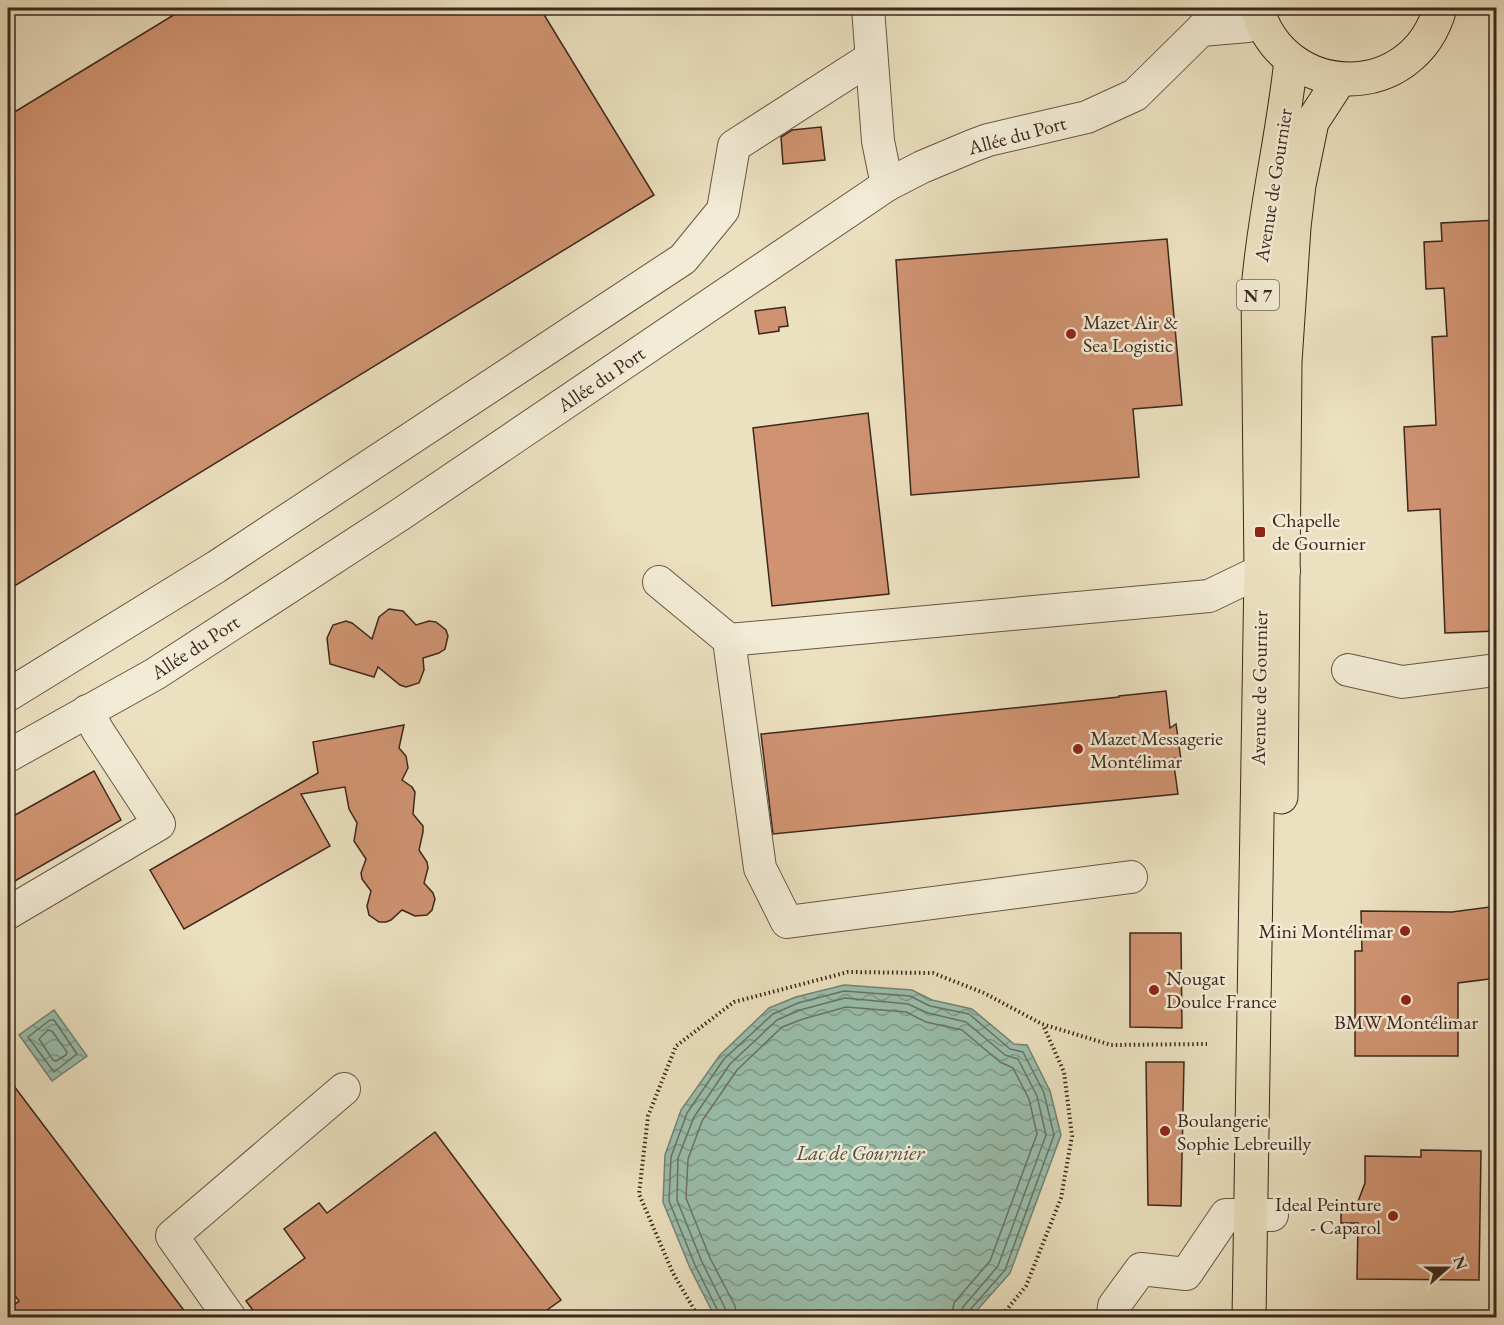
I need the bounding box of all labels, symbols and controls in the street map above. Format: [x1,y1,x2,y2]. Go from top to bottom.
street label: Avenue de Gournier [1248,106,1298,265]
street label: Allée du Port [964,109,1070,161]
road number: N 7 [1237,280,1279,310]
place label: Mazet Air & Sea Logistic [1083,309,1178,358]
marker: Mazet Air & Sea Logistic [1064,327,1078,341]
street label: Allée du Port [551,340,650,418]
place label: Chapelle de Gournier [1272,507,1366,556]
marker: Chapelle de Gournier [1253,525,1267,539]
street label: Allée du Port [145,608,245,686]
street label: Avenue de Gournier [1245,610,1273,767]
place label: Mazet Messagerie Montélimar [1090,725,1223,774]
marker: Mazet Messagerie Montélimar [1071,742,1085,756]
place label: Mini Montélimar [1259,918,1393,944]
marker: Mini Montélimar [1398,924,1412,938]
place label: Nougat Doulce France [1166,965,1277,1014]
marker: Nougat Doulce France [1147,983,1161,997]
marker: BMW Montélimar [1399,993,1413,1007]
place label: BMW Montélimar [1334,1009,1478,1035]
place label: Boulangerie Sophie Lebreuilly [1177,1107,1312,1156]
marker: Boulangerie Sophie Lebreuilly [1158,1124,1172,1138]
water label: Lac de Gournier [795,1139,925,1166]
place label: Ideal Peinture - Caparol [1275,1191,1381,1240]
marker: Ideal Peinture - Caparol [1386,1209,1400,1223]
north arrow [1417,1238,1477,1298]
text: N [1448,1253,1473,1273]

